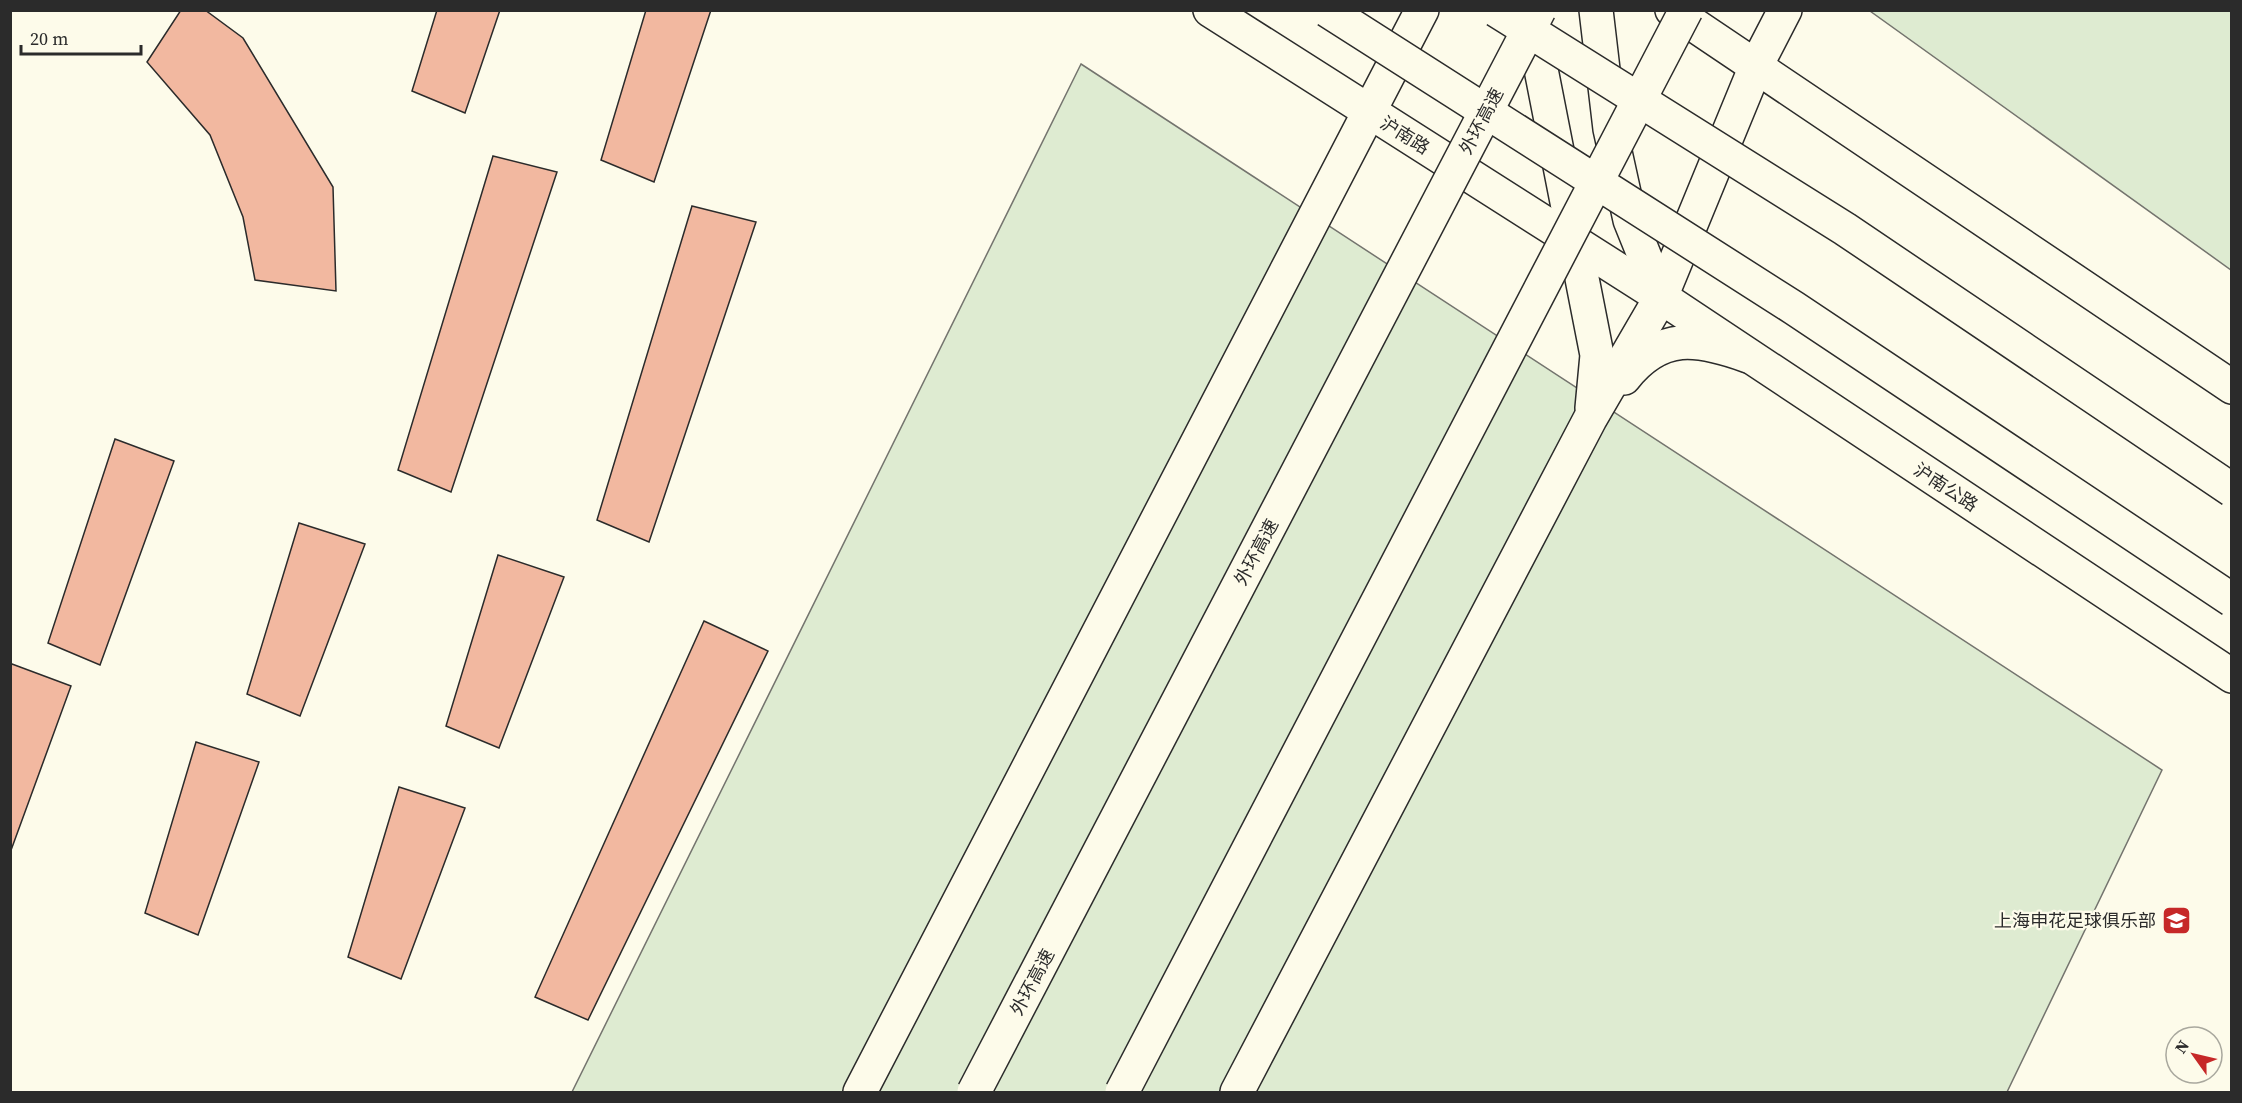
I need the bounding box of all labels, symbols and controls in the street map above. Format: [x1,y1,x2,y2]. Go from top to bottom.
scale bar [21,18,141,56]
text: 20 m [30,26,68,51]
street label: 外环高速 [1453,83,1509,159]
street label: 沪南路 [1375,110,1435,160]
street label: 沪南公路 [1909,457,1983,517]
street label: 外环高速 [1228,514,1284,590]
school or university icon: 上海申花足球俱乐部 [2161,904,2193,936]
place label: 上海申花足球俱乐部 [1994,908,2156,933]
street label: 外环高速 [1004,944,1060,1020]
north arrow [2164,1025,2224,1085]
text: N [2169,1035,2194,1058]

